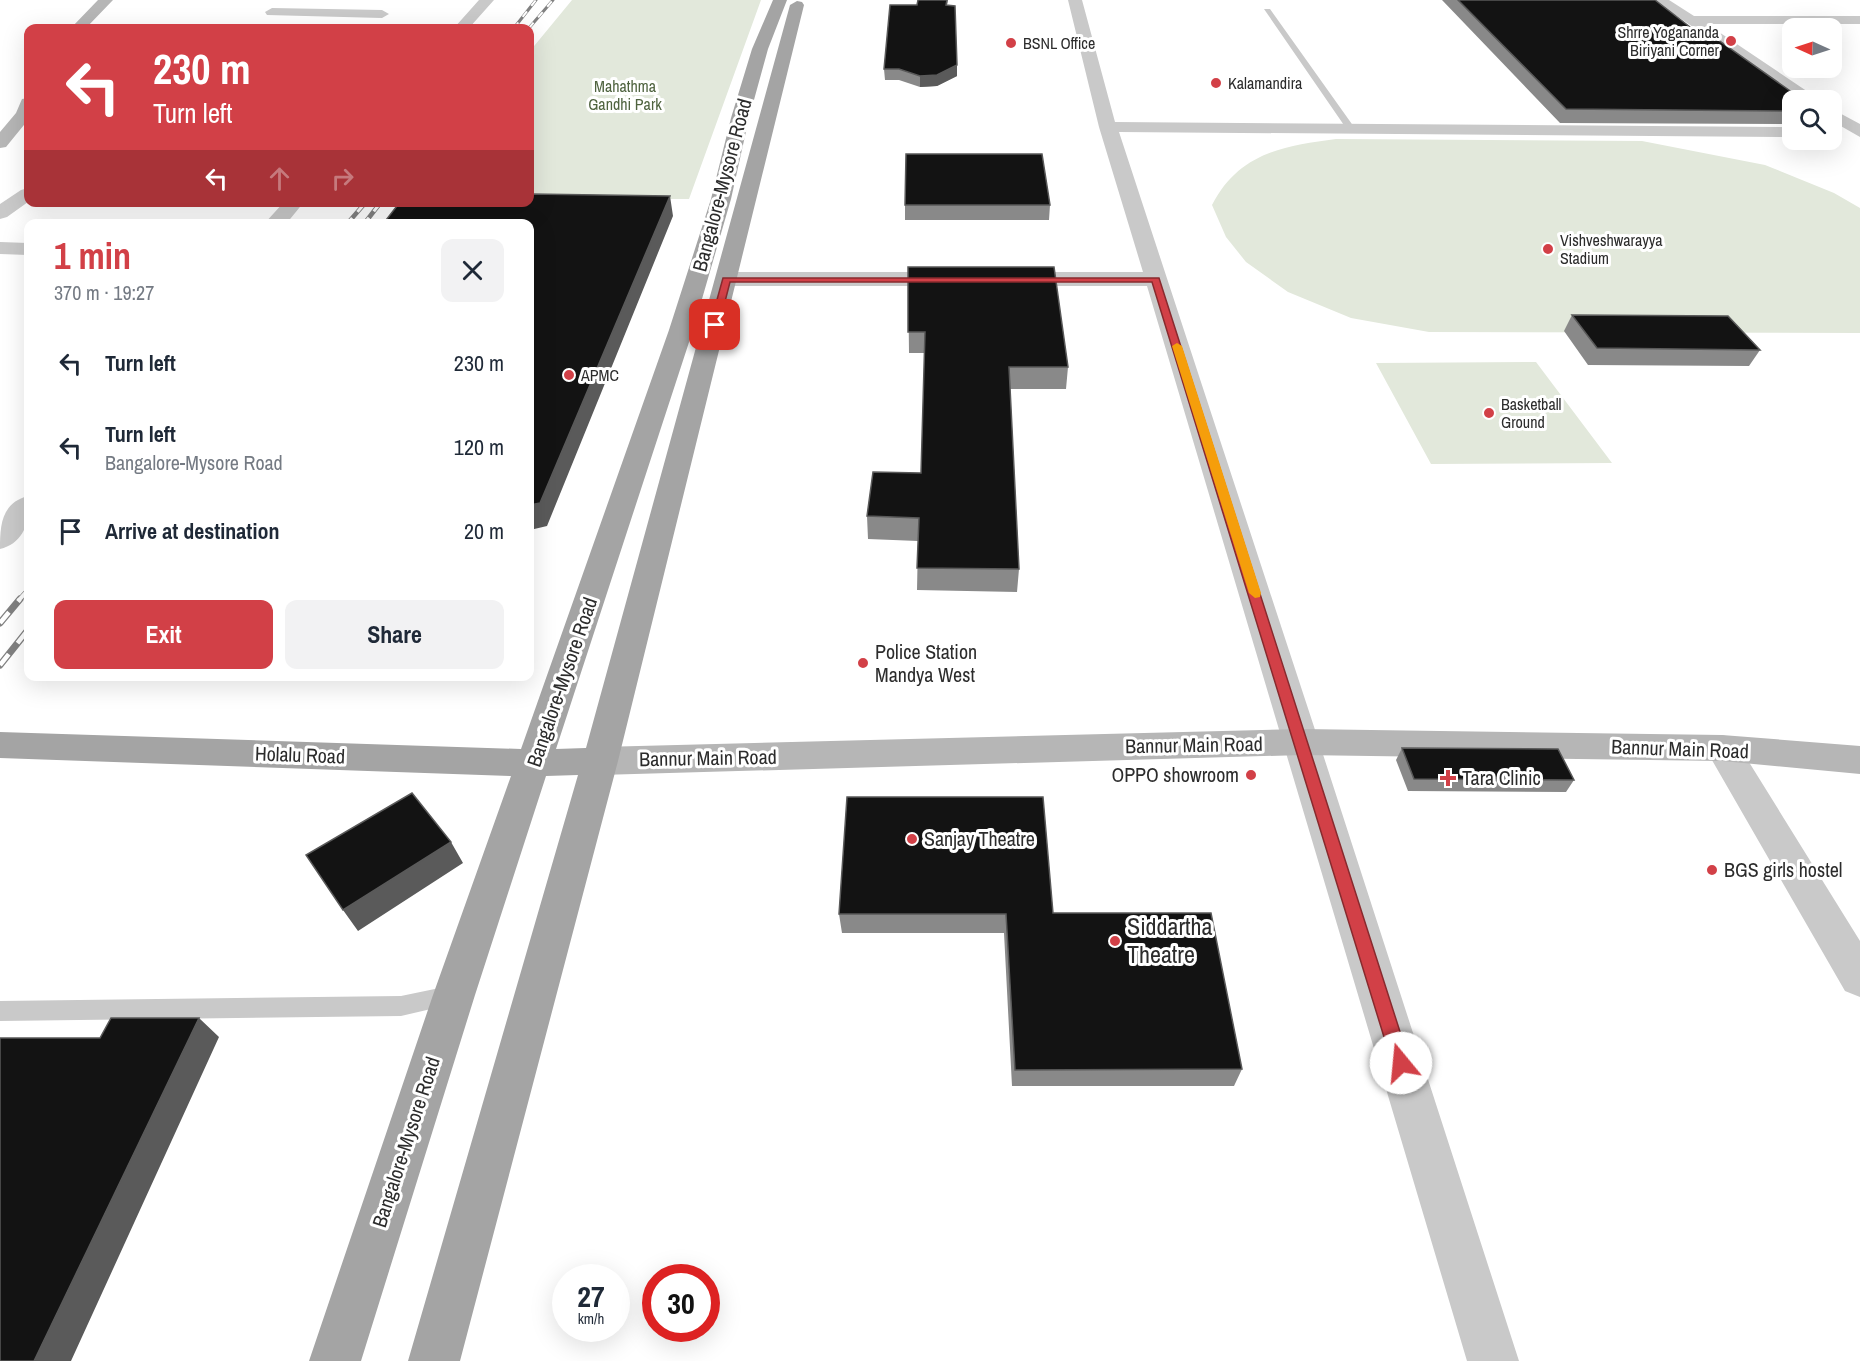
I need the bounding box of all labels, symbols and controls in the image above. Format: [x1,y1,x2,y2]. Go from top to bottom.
north arrow [1782,18,1842,78]
map controls [1782,18,1842,150]
place label: Shrre Yogananda Biriyani Corner [1617,21,1720,61]
place label: BSNL Office [1023,32,1095,54]
marker: Shrre Yogananda Biriyani Corner [1724,34,1738,48]
marker: BSNL Office [1004,36,1018,50]
text: 230 m [153,41,251,97]
icon: left [54,48,132,126]
place label: Kalamandira [1228,72,1303,94]
park label: Mahathma Gandhi Park [588,75,662,115]
marker: Kalamandira [1209,76,1223,90]
button: search [1782,90,1842,150]
text: Turn left [153,95,232,131]
street label: Bangalore-Mysore Road [685,96,758,274]
icon: left [200,162,233,195]
icon: ahead [263,162,296,195]
icon: right [326,162,359,195]
place label: Vishveshwarayya Stadium [1560,229,1663,269]
text: 1 min [54,232,131,280]
button: close [441,239,504,302]
marker: Vishveshwarayya Stadium [1541,242,1555,256]
text: 370 m · 19:27 [54,279,154,306]
pin [689,299,740,350]
icon: arrive [698,308,731,341]
icon: left [54,347,87,380]
text: Turn left [105,348,176,378]
text: 230 m [454,348,504,378]
place label: APMC [580,364,619,386]
marker: APMC [562,368,576,382]
place label: Basketball Ground [1501,393,1562,433]
marker: Basketball Ground [1482,406,1496,420]
text: Turn left [105,419,176,449]
icon: left [54,431,87,464]
text: 120 m [454,432,504,462]
text: Bangalore-Mysore Road [105,449,283,476]
icon: arrive [54,515,87,548]
text: Arrive at destination [105,516,279,546]
text: 20 m [464,516,504,546]
street label: Bangalore-Mysore Road [520,593,603,770]
button: Exit [54,600,273,669]
button: Share [285,600,504,669]
place label: Police Station Mandya West [875,638,977,688]
marker: Police Station Mandya West [856,656,870,670]
street label: Bannur Main Road [1125,730,1263,759]
street label: Bannur Main Road [1611,733,1749,764]
street label: Holalu Road [254,739,346,770]
street label: Bannur Main Road [639,743,777,772]
place label: OPPO showroom [1111,761,1239,788]
place label: Tara Clinic [1462,764,1541,791]
marker: OPPO showroom [1244,768,1258,782]
marker: Tara Clinic [1439,769,1457,787]
place label: Sanjay Theatre [924,825,1035,852]
marker: Sanjay Theatre [905,832,919,846]
place label: BGS girls hostel [1724,856,1843,883]
marker: BGS girls hostel [1705,863,1719,877]
place label: Siddartha Theatre [1127,910,1212,970]
marker: Siddartha Theatre [1108,934,1122,948]
position arrow [1369,1031,1433,1095]
street label: Bangalore-Mysore Road [365,1053,446,1231]
speed limit sign: 30 [642,1264,720,1342]
text: 27 [577,1276,605,1316]
text: km/h [578,1308,604,1329]

